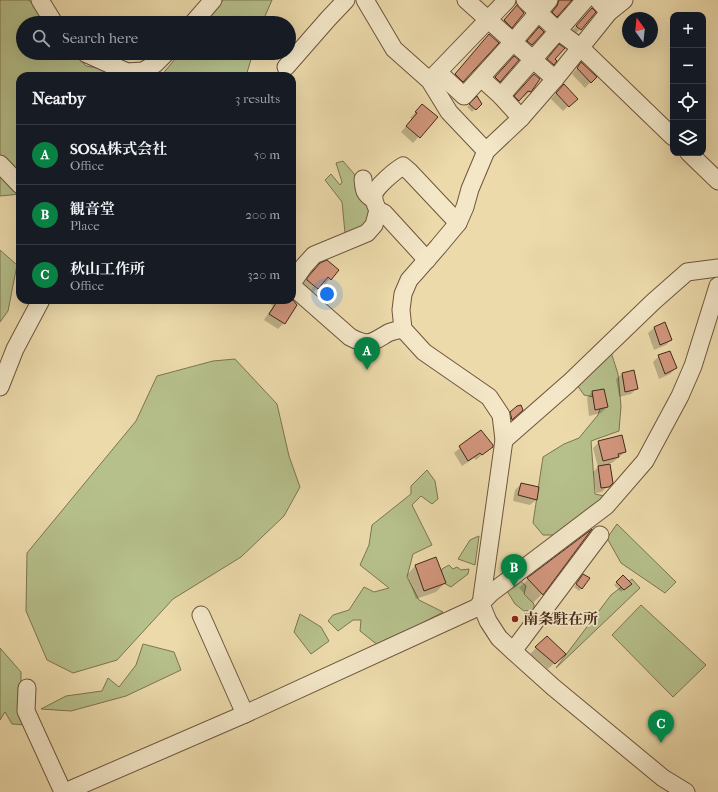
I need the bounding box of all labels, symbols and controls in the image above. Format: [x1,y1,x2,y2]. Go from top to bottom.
north arrow [622,12,658,48]
map controls [670,12,706,156]
button: + [670,12,706,48]
search box [16,16,296,60]
icon: search [30,27,52,49]
text: Search here [62,29,138,47]
button: − [670,48,706,84]
button: locate [670,84,706,120]
text: Nearby [32,88,86,108]
text: 3 results [235,91,280,106]
button: layers [670,120,706,156]
text: SOSA株式会社 [70,140,167,158]
text: A [41,147,49,162]
text: 50 m [254,147,280,162]
text: Office [70,158,104,173]
text: 観音堂 [70,200,115,218]
text: B [41,207,49,222]
text: 200 m [245,207,280,222]
text: Place [70,218,100,233]
text: 秋山工作所 [70,260,145,278]
text: C [41,267,49,282]
text: 320 m [247,267,280,282]
text: Office [70,278,104,293]
your location [317,284,337,304]
pin: A [354,337,380,370]
pin: B [501,554,527,587]
place label: 南条駐在所 [523,610,598,628]
marker: 南条駐在所 [510,614,520,624]
pin: C [648,710,674,743]

